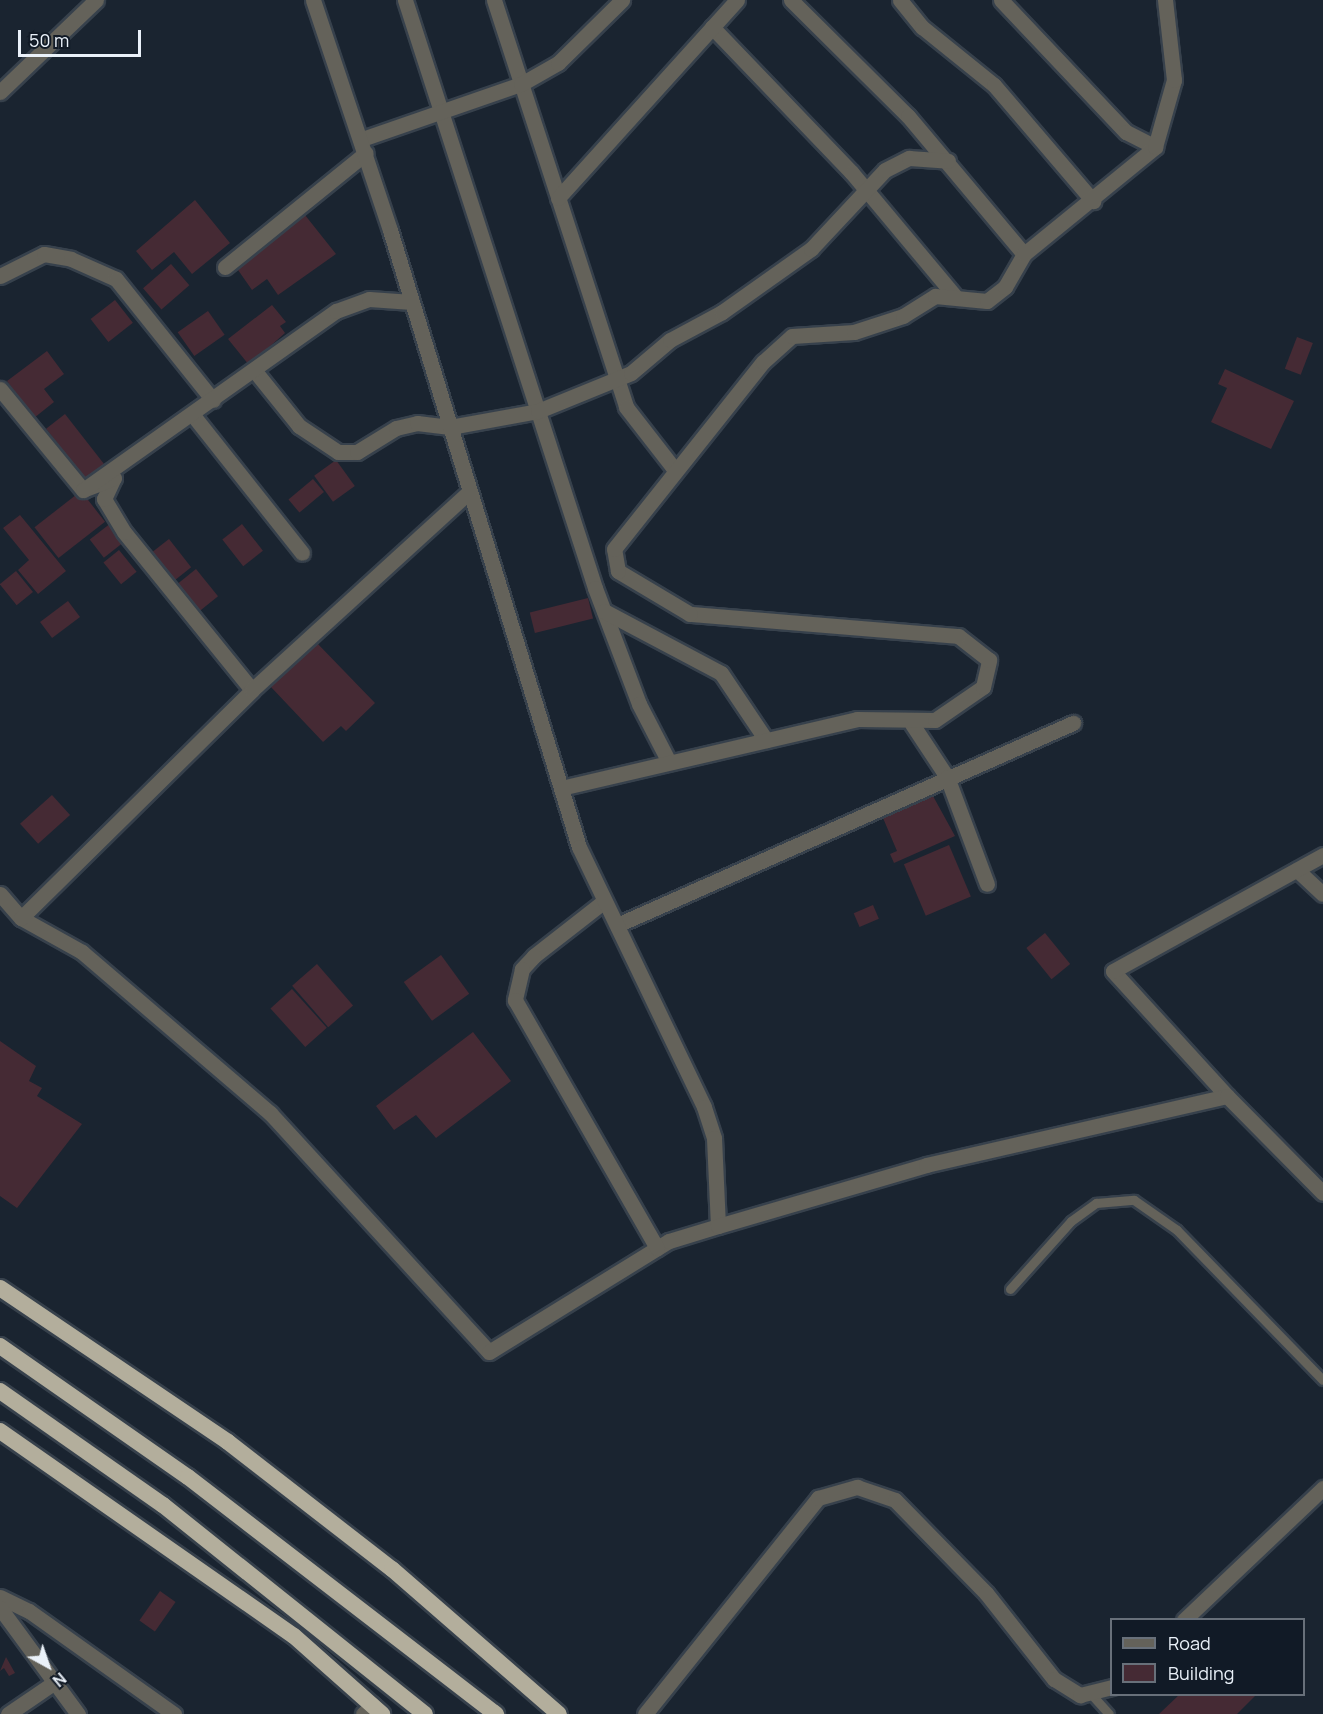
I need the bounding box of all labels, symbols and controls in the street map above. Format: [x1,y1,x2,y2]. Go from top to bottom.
scale bar [21,18,144,56]
text: 50 m [29,28,69,52]
legend [1110,1618,1305,1696]
text: Road [1168,1631,1211,1655]
north arrow [18,1636,78,1696]
text: Building [1168,1661,1234,1685]
text: N [48,1668,71,1692]

